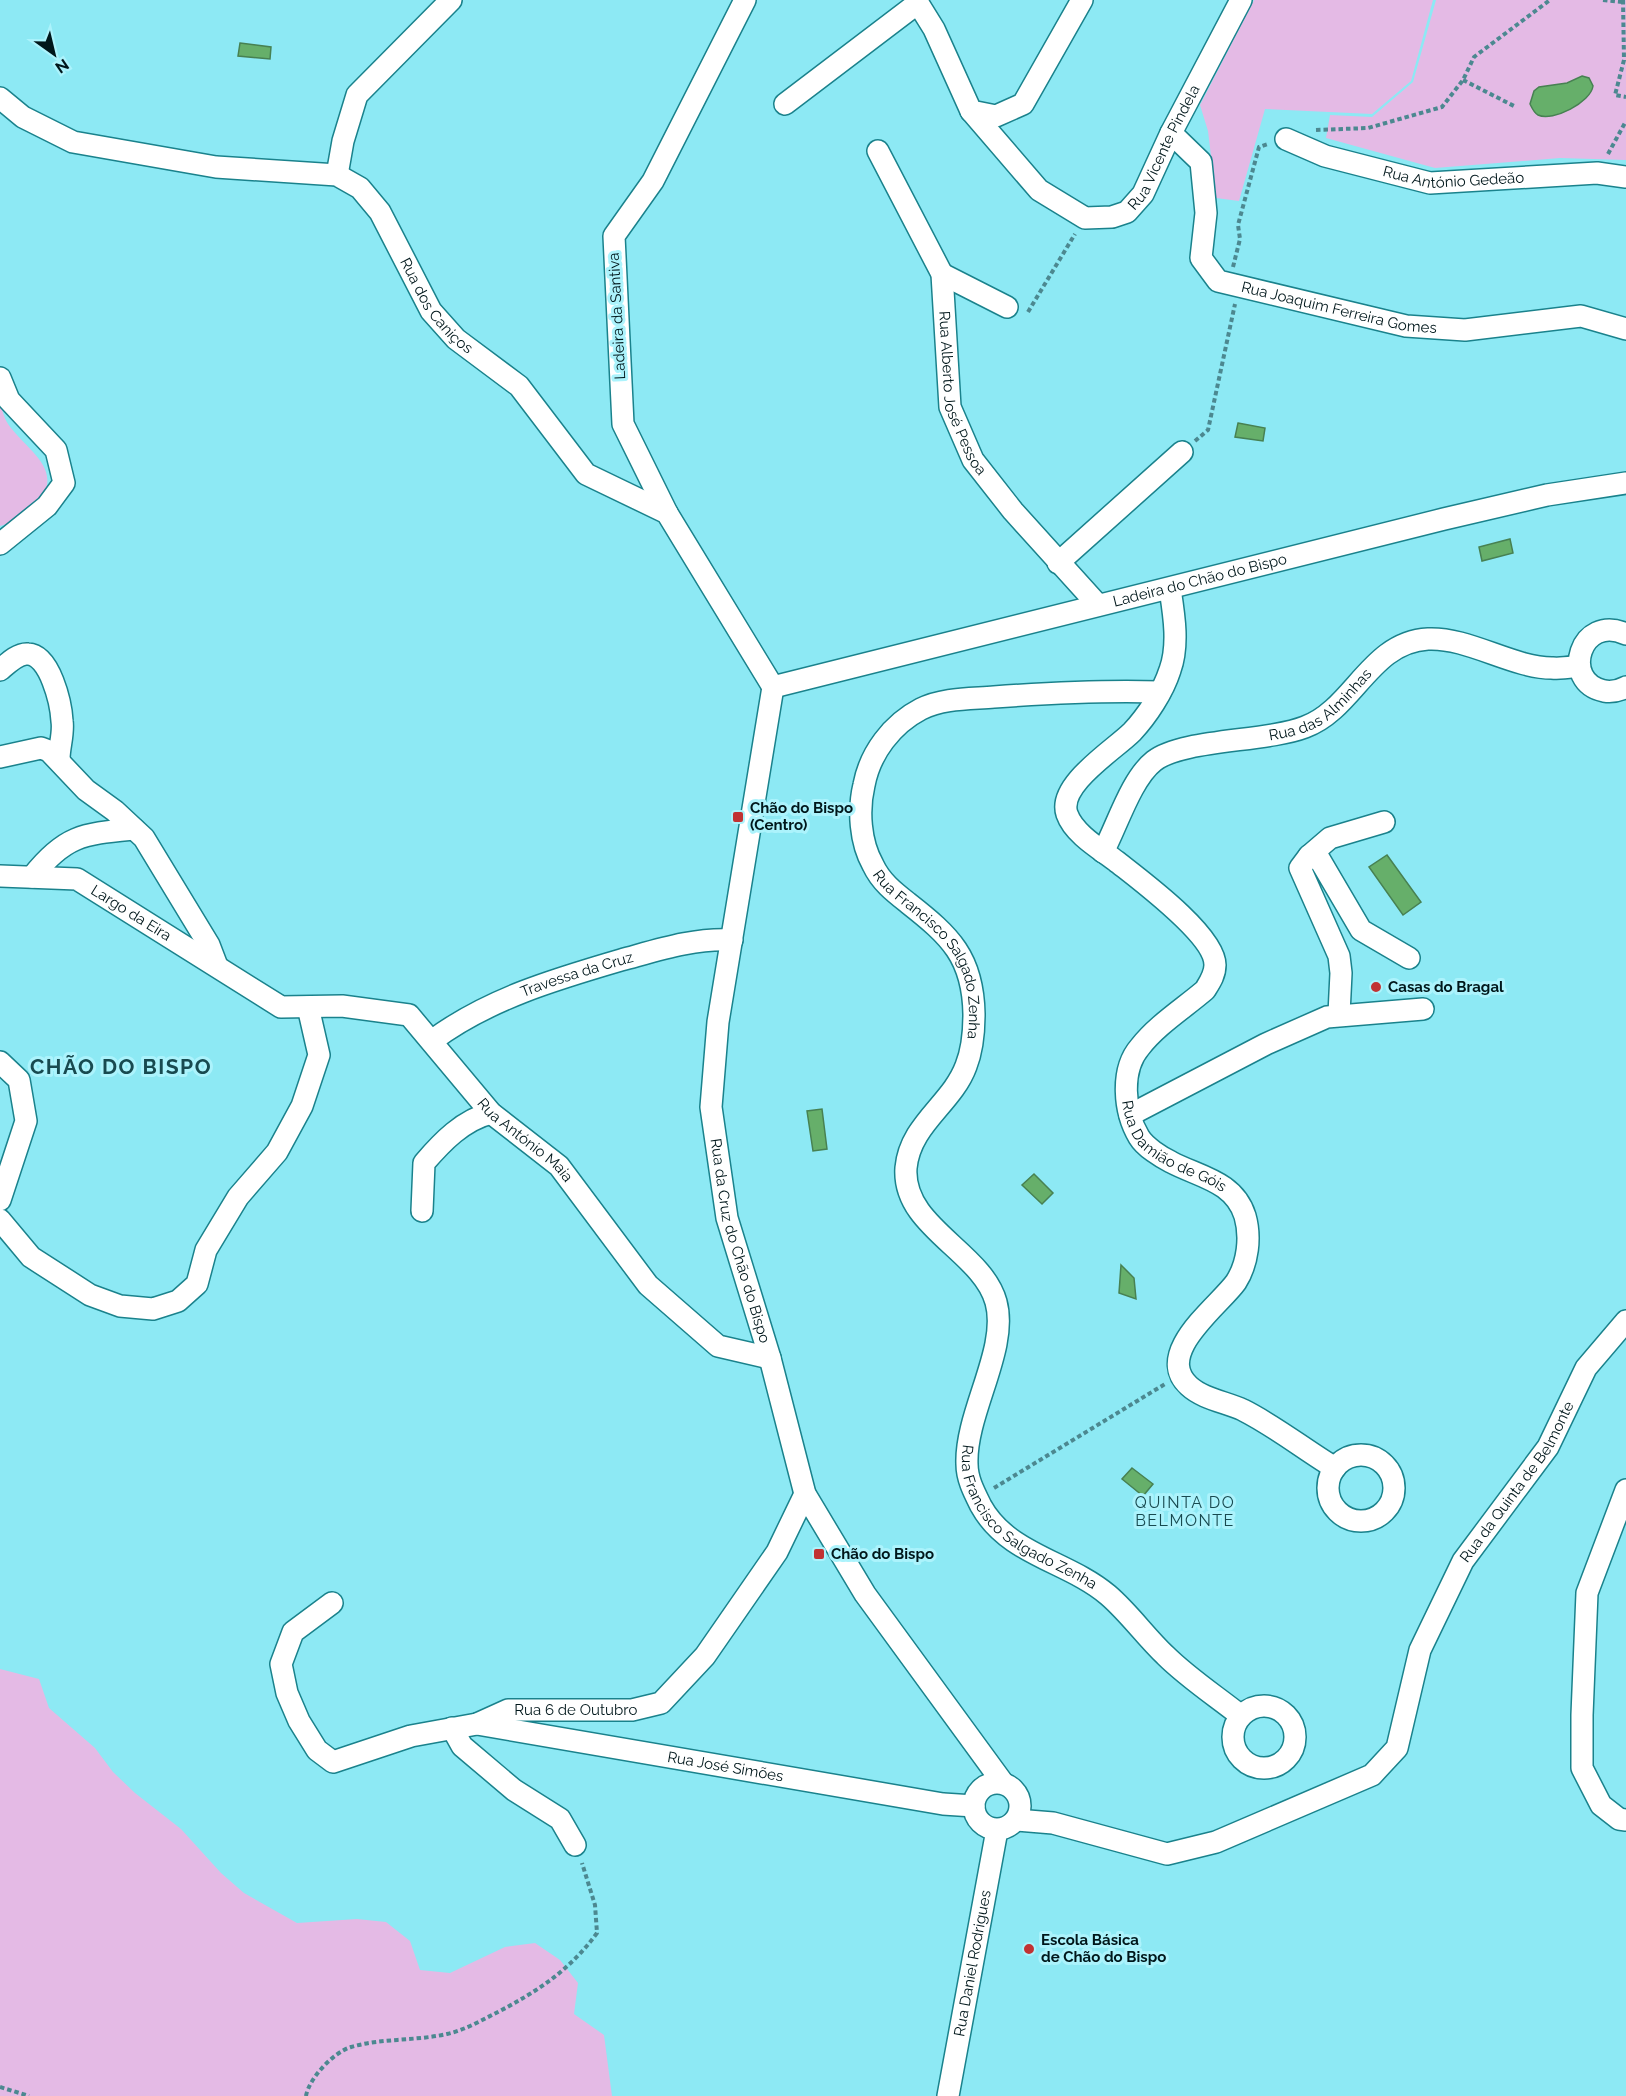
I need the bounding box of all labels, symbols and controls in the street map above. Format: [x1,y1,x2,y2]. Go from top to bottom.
north arrow [24,24,84,84]
text: N [52,55,72,77]
street label: Rua Vicente Pindela [1124,82,1204,214]
street label: Rua António Gedeão [1381,162,1525,192]
street label: Ladeira da Santiva [605,252,629,380]
street label: Rua dos Caniços [396,255,476,357]
street label: Rua Joaquim Ferreira Gomes [1239,278,1437,337]
street label: Rua Alberto José Pessoa [935,310,990,479]
street label: Ladeira do Chão do Bispo [1111,550,1289,611]
street label: Rua das Alminhas [1267,665,1375,744]
place label: Chão do Bispo (Centro) [750,799,853,834]
marker: Chão do Bispo (Centro) [731,810,745,824]
street label: Rua Francisco Salgado Zenha [869,866,983,1040]
street label: Largo da Eira [88,881,175,945]
street label: Travessa da Cruz [518,948,635,1001]
place label: Casas do Bragal [1388,978,1504,996]
marker: Casas do Bragal [1369,980,1383,994]
district label: CHÃO DO BISPO [30,1054,212,1079]
street label: Rua António Maia [474,1095,577,1186]
street label: Rua Damião de Góis [1118,1099,1230,1196]
street label: Rua da Cruz do Chão do Bispo [707,1137,774,1345]
street label: Rua da Quinta de Belmonte [1456,1398,1578,1566]
street label: Rua Francisco Salgado Zenha [958,1444,1100,1593]
district label: QUINTA DO BELMONTE [1135,1493,1235,1530]
place label: Chão do Bispo [831,1545,934,1563]
marker: Chão do Bispo [812,1547,826,1561]
street label: Rua 6 de Outubro [514,1700,639,1720]
street label: Rua José Simões [666,1748,785,1785]
street label: Rua Daniel Rodrigues [950,1889,995,2038]
place label: Escola Básica de Chão do Bispo [1041,1931,1166,1966]
marker: Escola Básica de Chão do Bispo [1022,1942,1036,1956]

